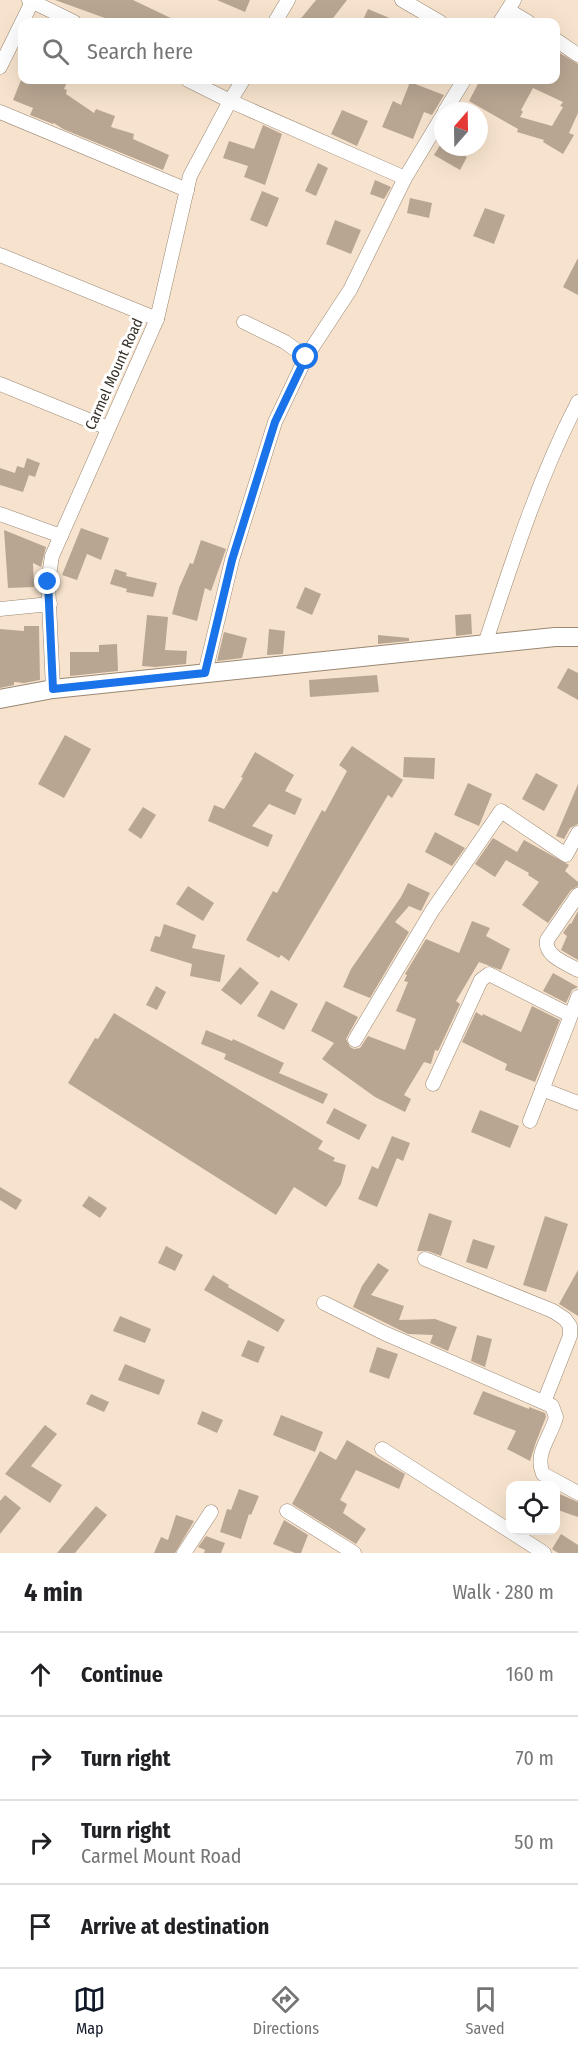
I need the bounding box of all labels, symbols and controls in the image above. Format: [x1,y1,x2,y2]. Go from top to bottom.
search box [18,18,560,84]
icon: search [39,35,72,68]
text: Search here [87,38,193,65]
north arrow [434,102,488,156]
street label: Carmel Mount Road [81,315,147,433]
route start [292,343,318,369]
route end [34,568,60,594]
map controls [506,1481,560,1535]
button: locate [506,1481,560,1535]
text: 4 min [24,1577,83,1608]
text: Walk · 280 m [452,1580,554,1604]
icon: ahead [24,1658,57,1691]
text: Continue [81,1661,163,1688]
text: 160 m [506,1662,554,1686]
icon: right [24,1742,57,1775]
text: Turn right [81,1745,170,1772]
text: 70 m [516,1746,554,1770]
text: Turn right [81,1817,170,1844]
icon: right [24,1826,57,1859]
text: 50 m [514,1830,554,1854]
text: Carmel Mount Road [81,1844,241,1868]
icon: arrive [24,1910,57,1943]
text: Arrive at destination [81,1913,269,1940]
tab: Map [73,1983,106,2038]
tab: Directions [253,1983,319,2038]
tab: Saved [466,1983,505,2038]

